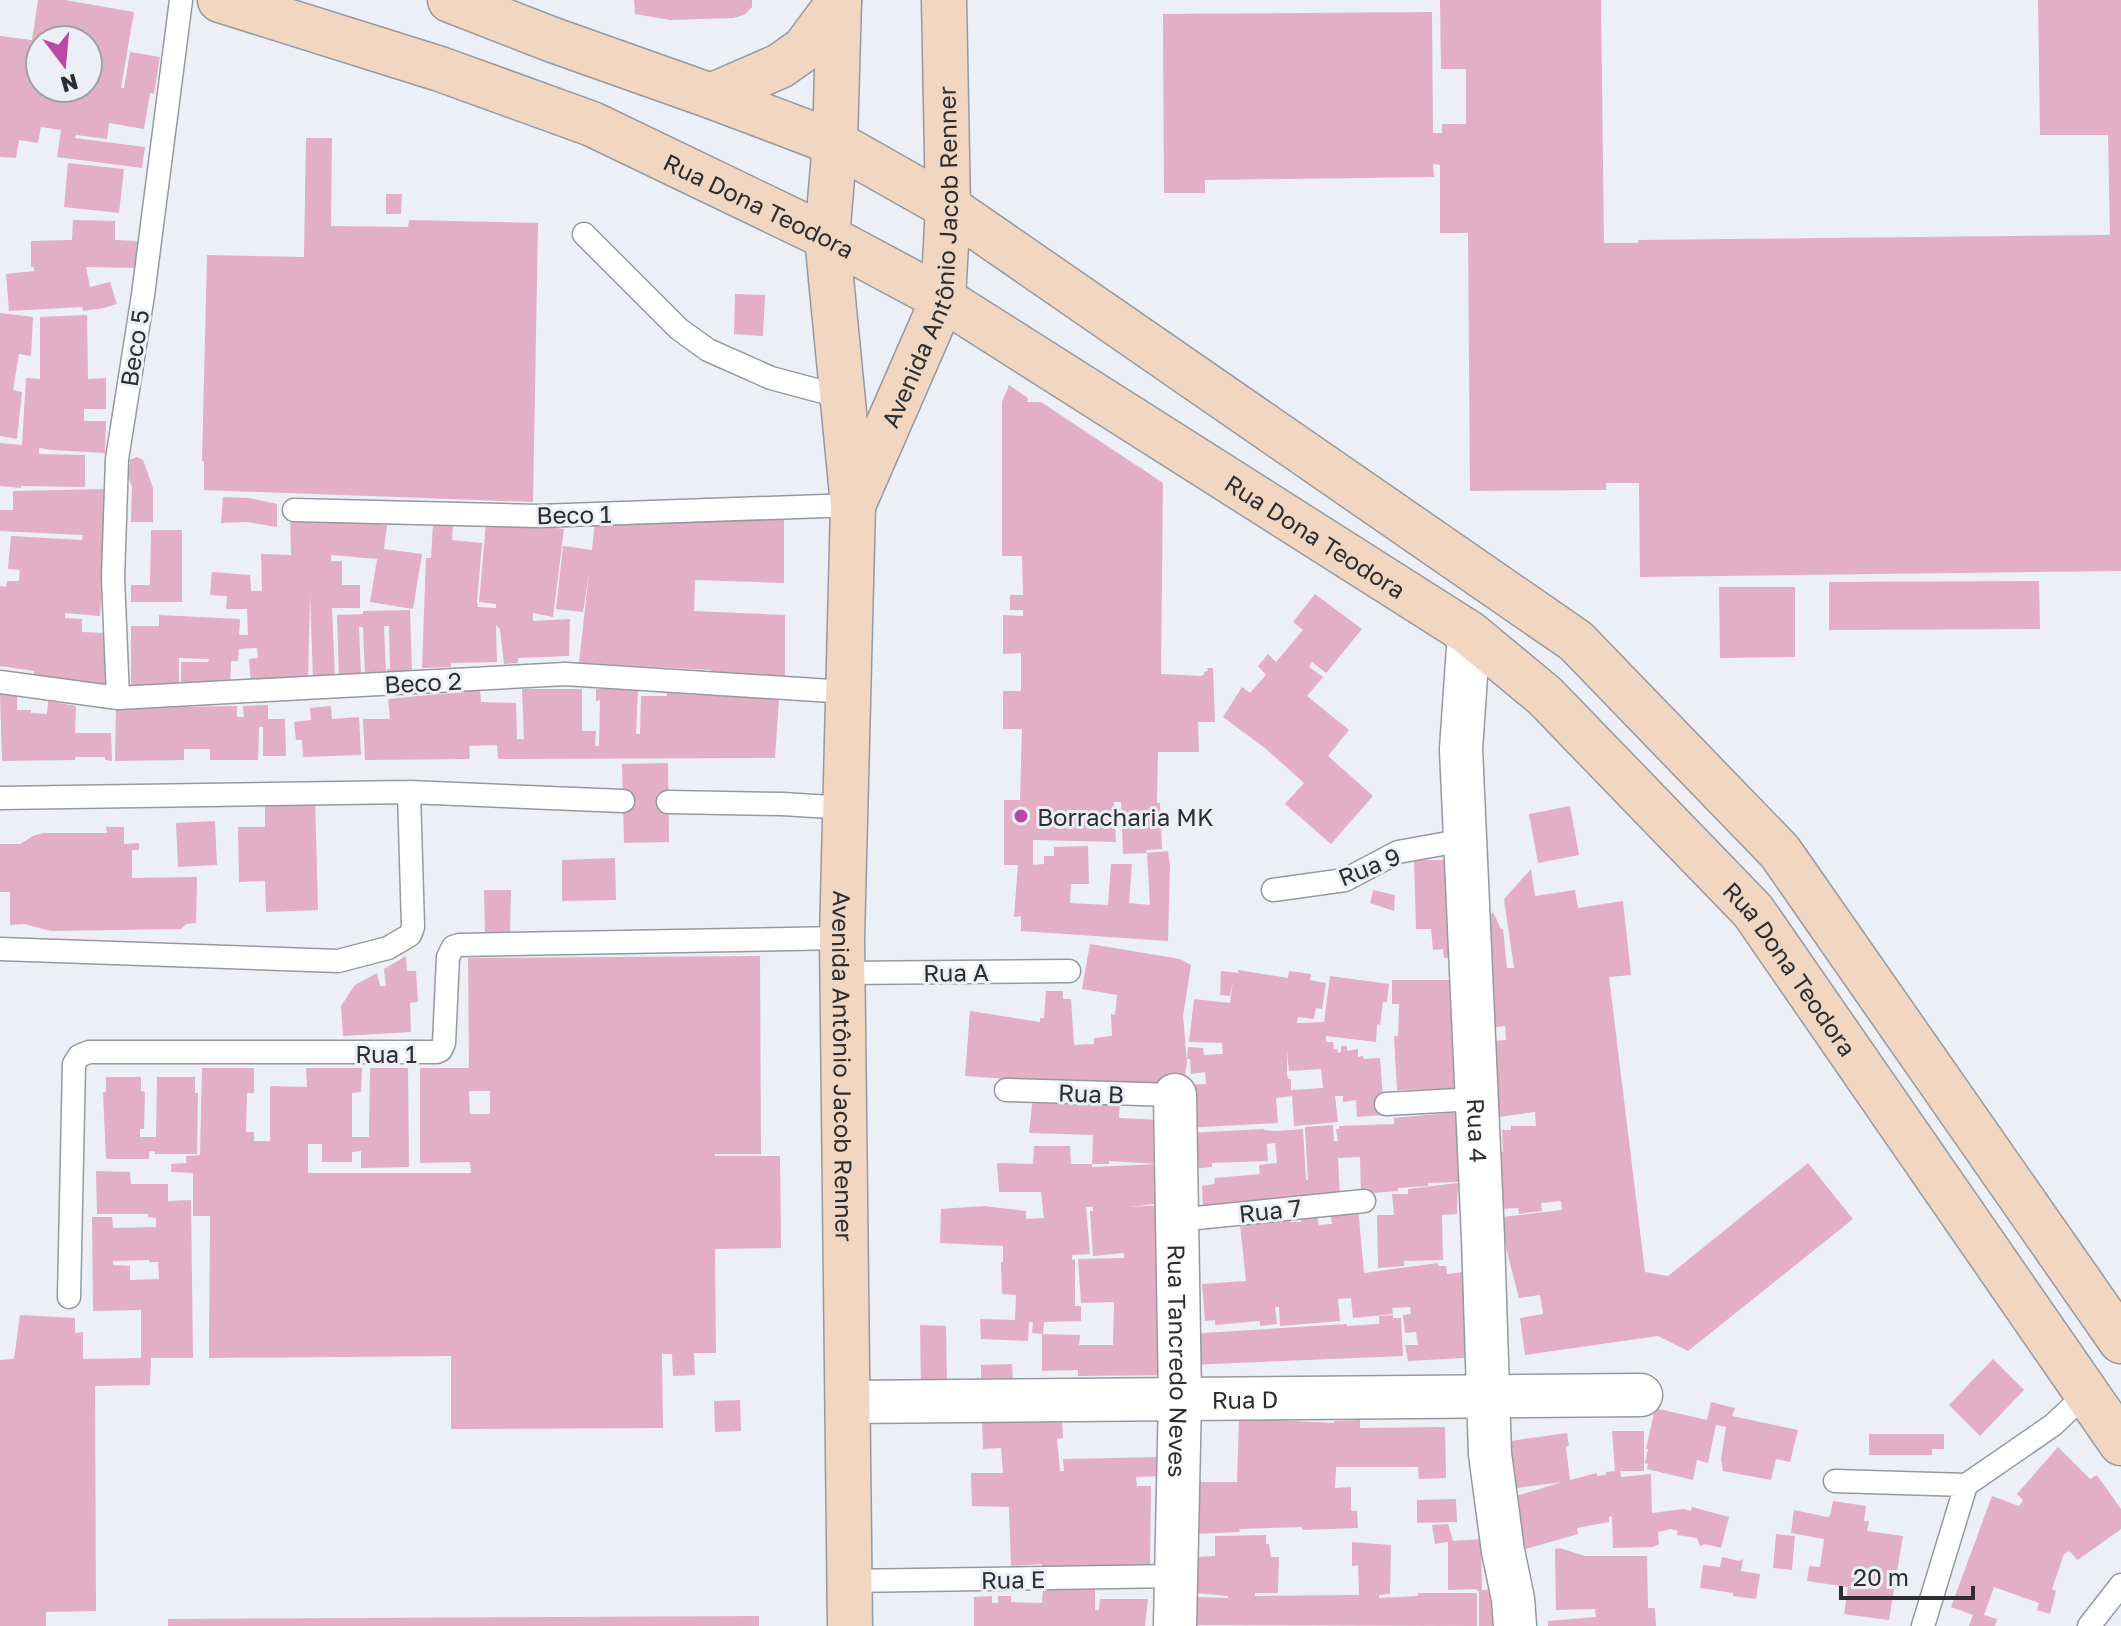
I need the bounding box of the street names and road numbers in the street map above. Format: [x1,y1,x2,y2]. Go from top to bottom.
street label: Avenida Antônio Jacob Renner [874,86,963,431]
street label: Rua Dona Teodora [659,146,860,264]
street label: Beco 5 [114,308,154,388]
street label: Rua Dona Teodora [1220,468,1411,604]
street label: Beco 1 [536,499,612,529]
street label: Beco 2 [384,665,462,699]
street label: Rua 9 [1334,840,1404,892]
street label: Rua Dona Teodora [1718,875,1863,1061]
street label: Avenida Antônio Jacob Renner [827,890,860,1242]
street label: Rua A [923,957,989,987]
street label: Rua 1 [355,1039,417,1068]
street label: Rua B [1058,1077,1124,1109]
street label: Rua 4 [1462,1097,1494,1163]
street label: Rua 7 [1237,1192,1303,1228]
street label: Rua Tancredo Neves [1163,1244,1195,1478]
street label: Rua D [1211,1384,1278,1413]
street label: Rua E [980,1564,1046,1594]

